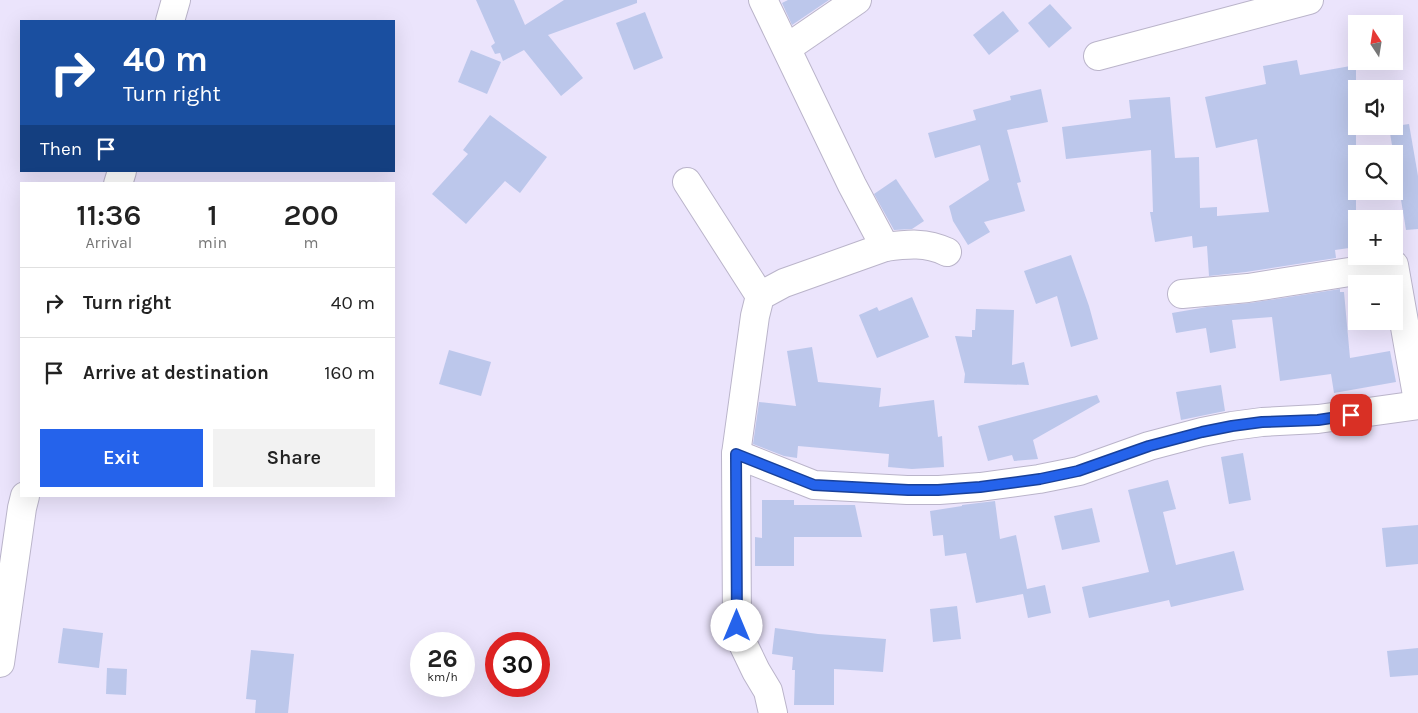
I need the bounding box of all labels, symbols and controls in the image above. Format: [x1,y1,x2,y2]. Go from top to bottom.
north arrow [1348,15,1402,70]
map controls [1348,15,1403,330]
text: 40 m [123,39,208,80]
icon: right [40,40,105,105]
button: sound [1348,80,1403,135]
text: Turn right [123,81,221,107]
icon: arrive [92,135,120,163]
text: Then [40,138,82,160]
button: search [1348,145,1403,200]
text: 11:36 [76,197,141,233]
text: 1 [207,197,218,233]
text: 200 [283,197,339,233]
button: + [1348,210,1403,265]
text: Arrival [85,233,132,252]
text: min [198,233,227,252]
text: m [304,233,319,252]
button: − [1348,275,1403,330]
icon: right [40,289,68,317]
text: Turn right [83,292,172,314]
text: 40 m [331,292,375,314]
icon: arrive [40,359,68,387]
text: Arrive at destination [83,362,269,384]
text: 160 m [324,362,375,384]
pin [1330,394,1372,436]
icon: arrive [1337,401,1365,429]
button: Exit [40,429,203,487]
button: Share [213,429,375,487]
position arrow [710,599,762,651]
speed limit sign: 30 [485,632,550,697]
text: 26 [427,644,458,673]
text: km/h [427,670,458,684]

